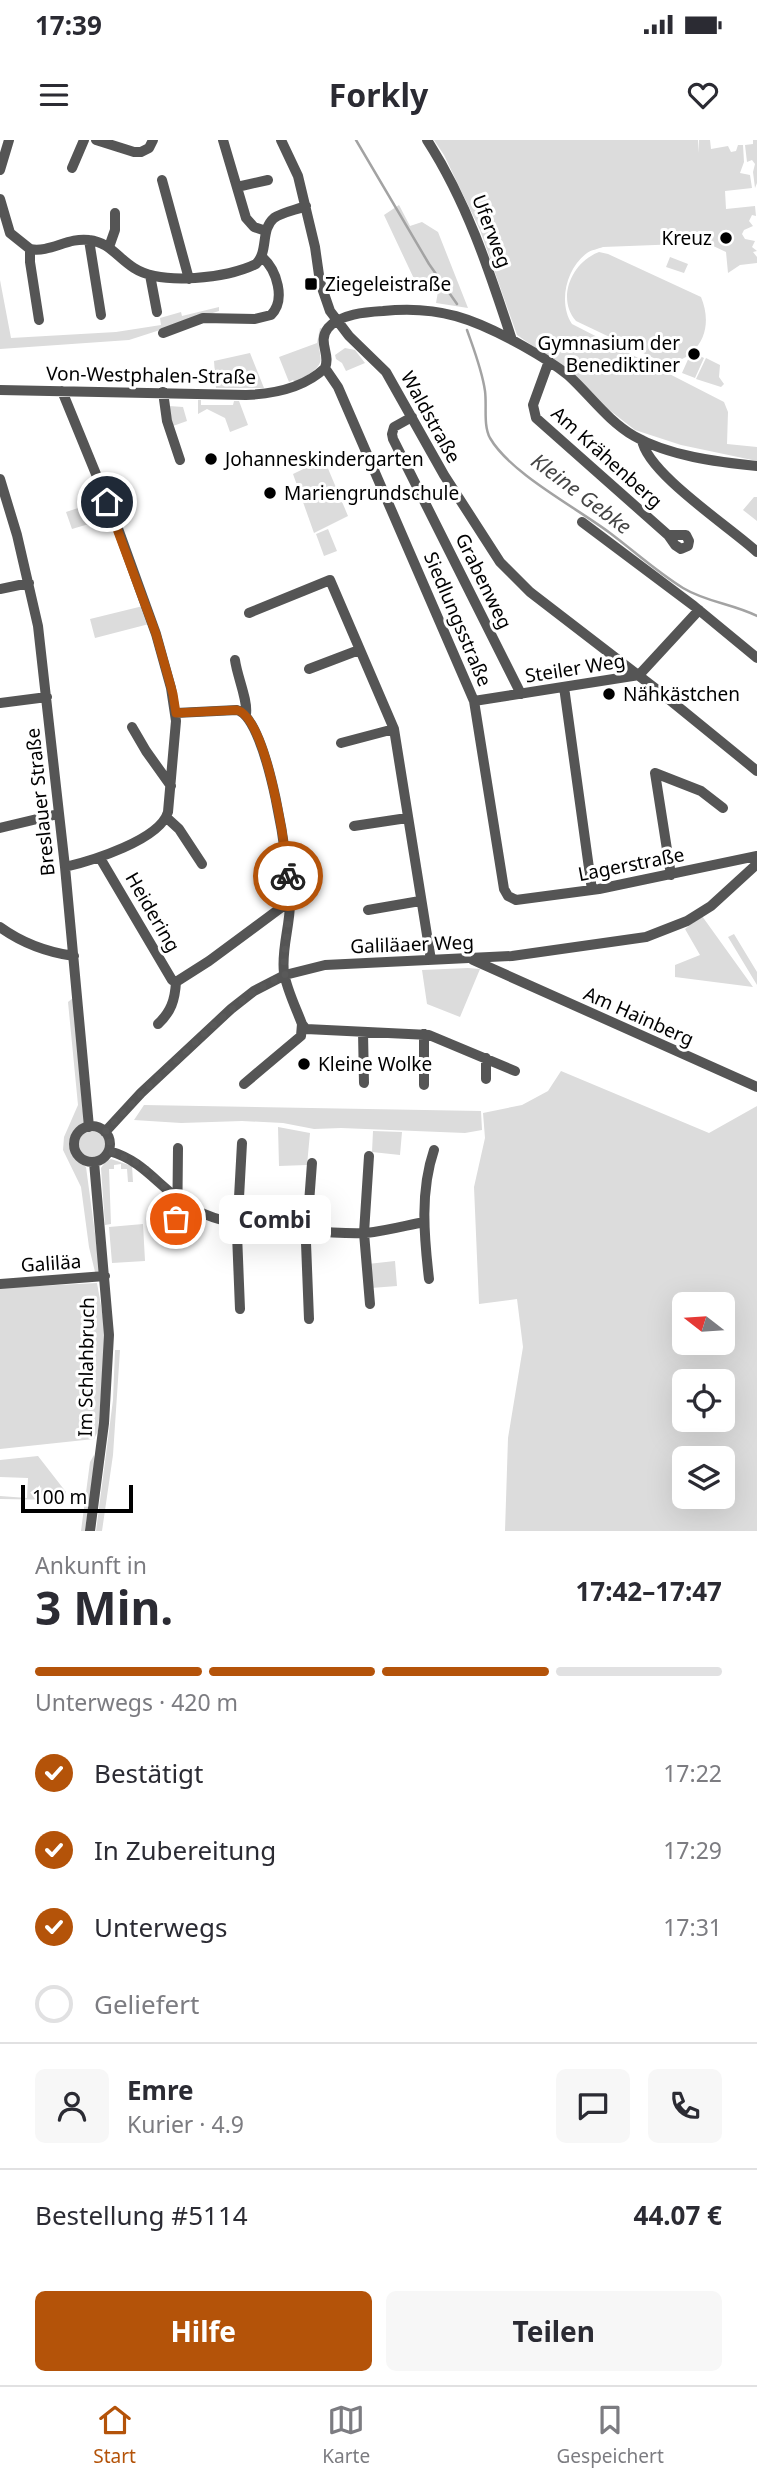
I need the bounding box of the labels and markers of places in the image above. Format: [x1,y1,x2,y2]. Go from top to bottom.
place label: Kreuz [661,225,712,251]
marker: Kreuz [718,230,734,246]
place label: Ziegeleistraße [325,271,451,297]
marker: Ziegeleistraße [303,276,319,292]
place label: Gymnasium der Benediktiner [538,330,680,378]
marker: Gymnasium der Benediktiner [686,346,702,362]
place label: Johanneskindergarten [223,446,424,472]
marker: Johanneskindergarten [203,451,219,467]
pin [77,472,137,532]
place label: Mariengrundschule [284,480,459,506]
marker: Mariengrundschule [262,485,278,501]
place label: Nähkästchen [623,681,740,707]
marker: Nähkästchen [601,686,617,702]
place label: Kleine Wolke [318,1051,432,1077]
marker: Kleine Wolke [296,1056,312,1072]
pin [146,1189,206,1249]
callout: Combi [218,1194,330,1244]

